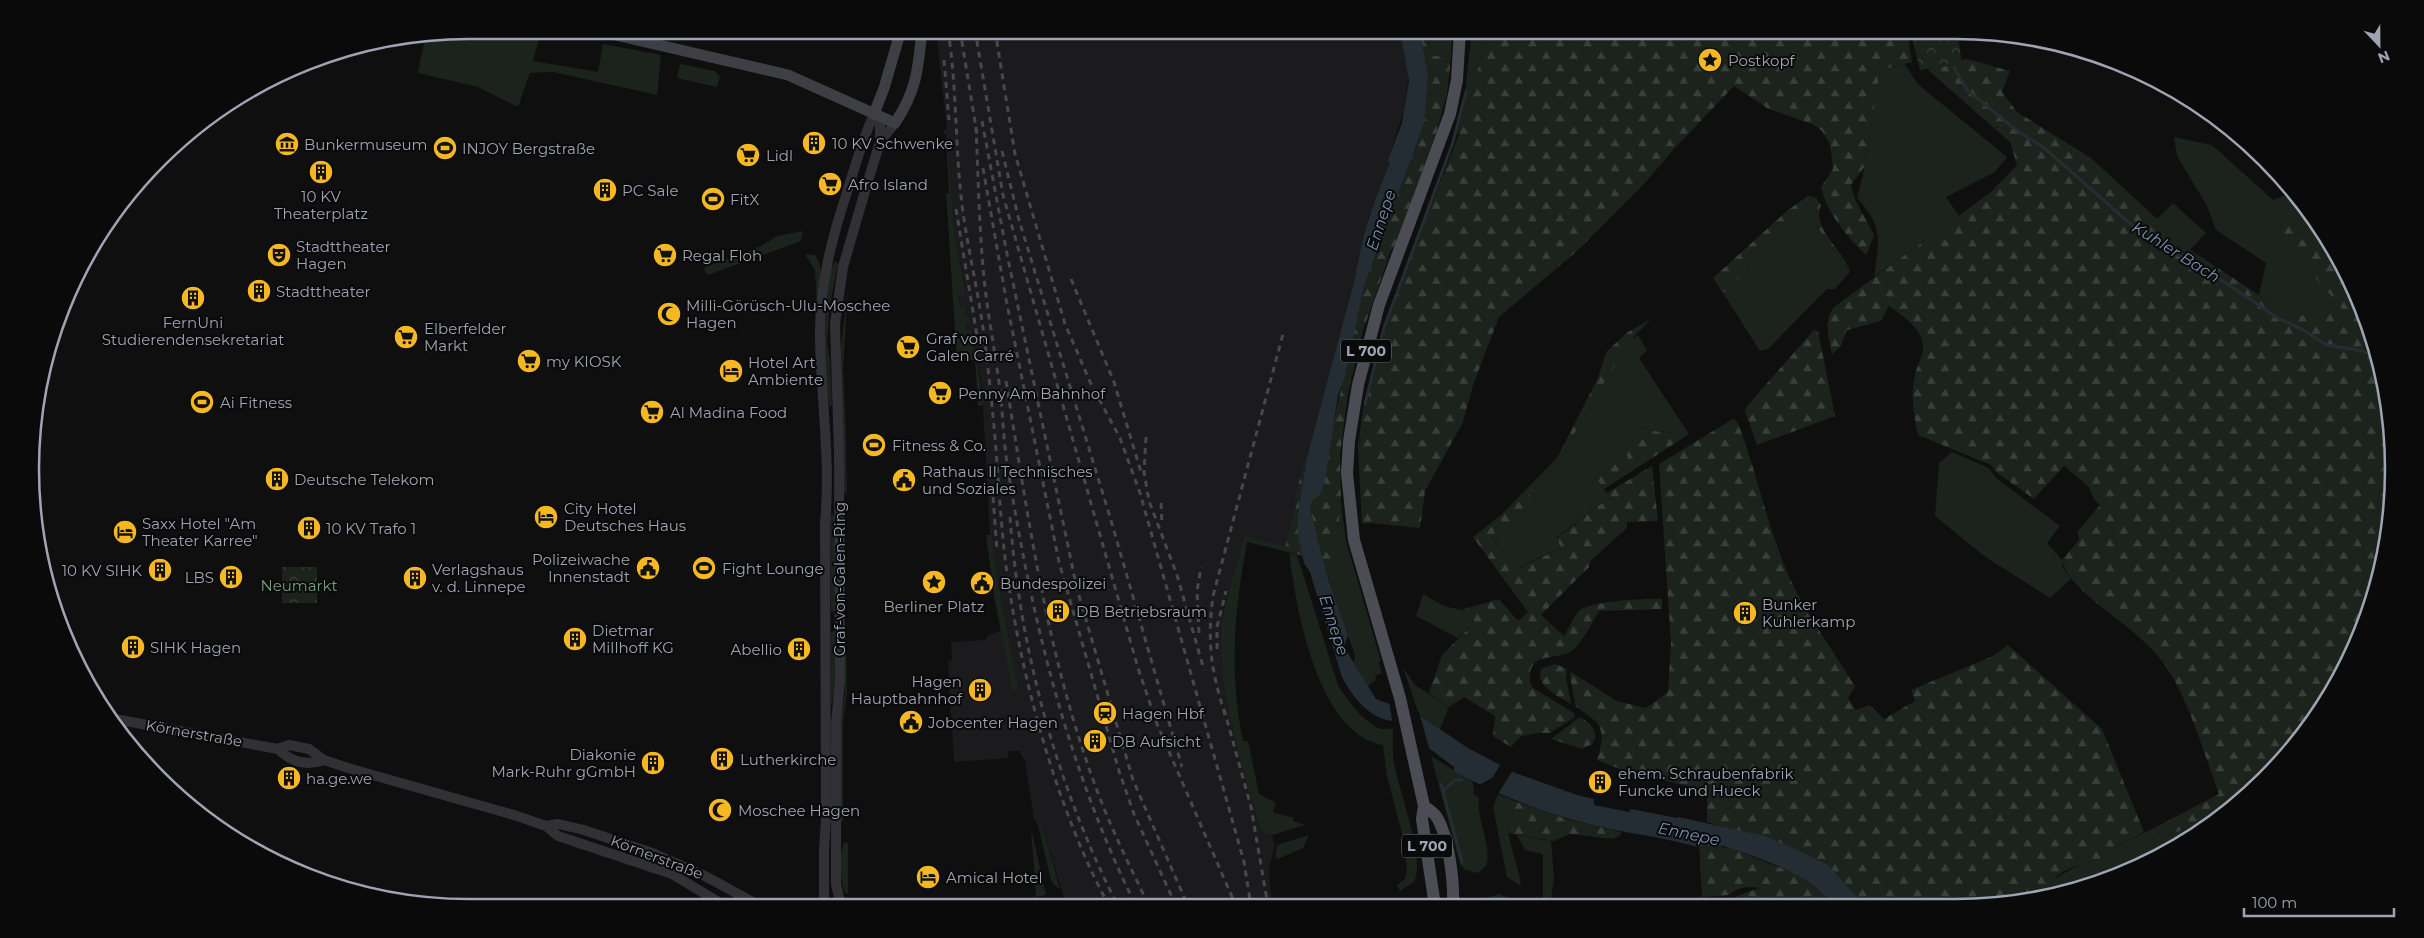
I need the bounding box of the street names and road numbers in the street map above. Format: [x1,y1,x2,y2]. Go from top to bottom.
road number: L 700 [1341,340,1391,362]
street label: Graf-von-Galen-Ring [830,502,849,656]
street label: Körnerstraße [144,715,244,751]
street label: Körnerstraße [608,831,706,883]
road number: L 700 [1402,834,1452,858]

